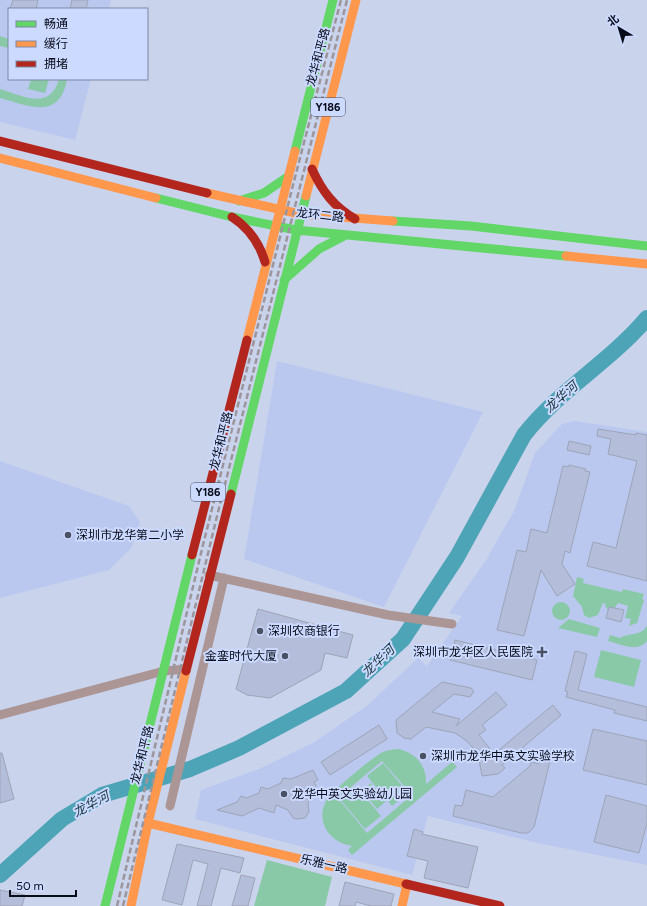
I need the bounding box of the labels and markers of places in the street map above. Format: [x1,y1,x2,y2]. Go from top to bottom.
place label: 深圳市龙华第二小学 [76,528,184,542]
marker: 深圳市龙华第二小学 [63,530,73,540]
place label: 深圳农商银行 [268,624,340,638]
marker: 深圳农商银行 [255,626,265,636]
place label: 深圳市龙华区人民医院 [413,645,533,659]
marker: 深圳市龙华区人民医院 [536,646,548,658]
place label: 金銮时代大厦 [205,649,277,663]
marker: 金銮时代大厦 [280,651,290,661]
place label: 深圳市龙华中英文实验学校 [431,749,575,763]
marker: 深圳市龙华中英文实验学校 [418,751,428,761]
place label: 龙华中英文实验幼儿园 [292,787,412,801]
marker: 龙华中英文实验幼儿园 [279,789,289,799]

